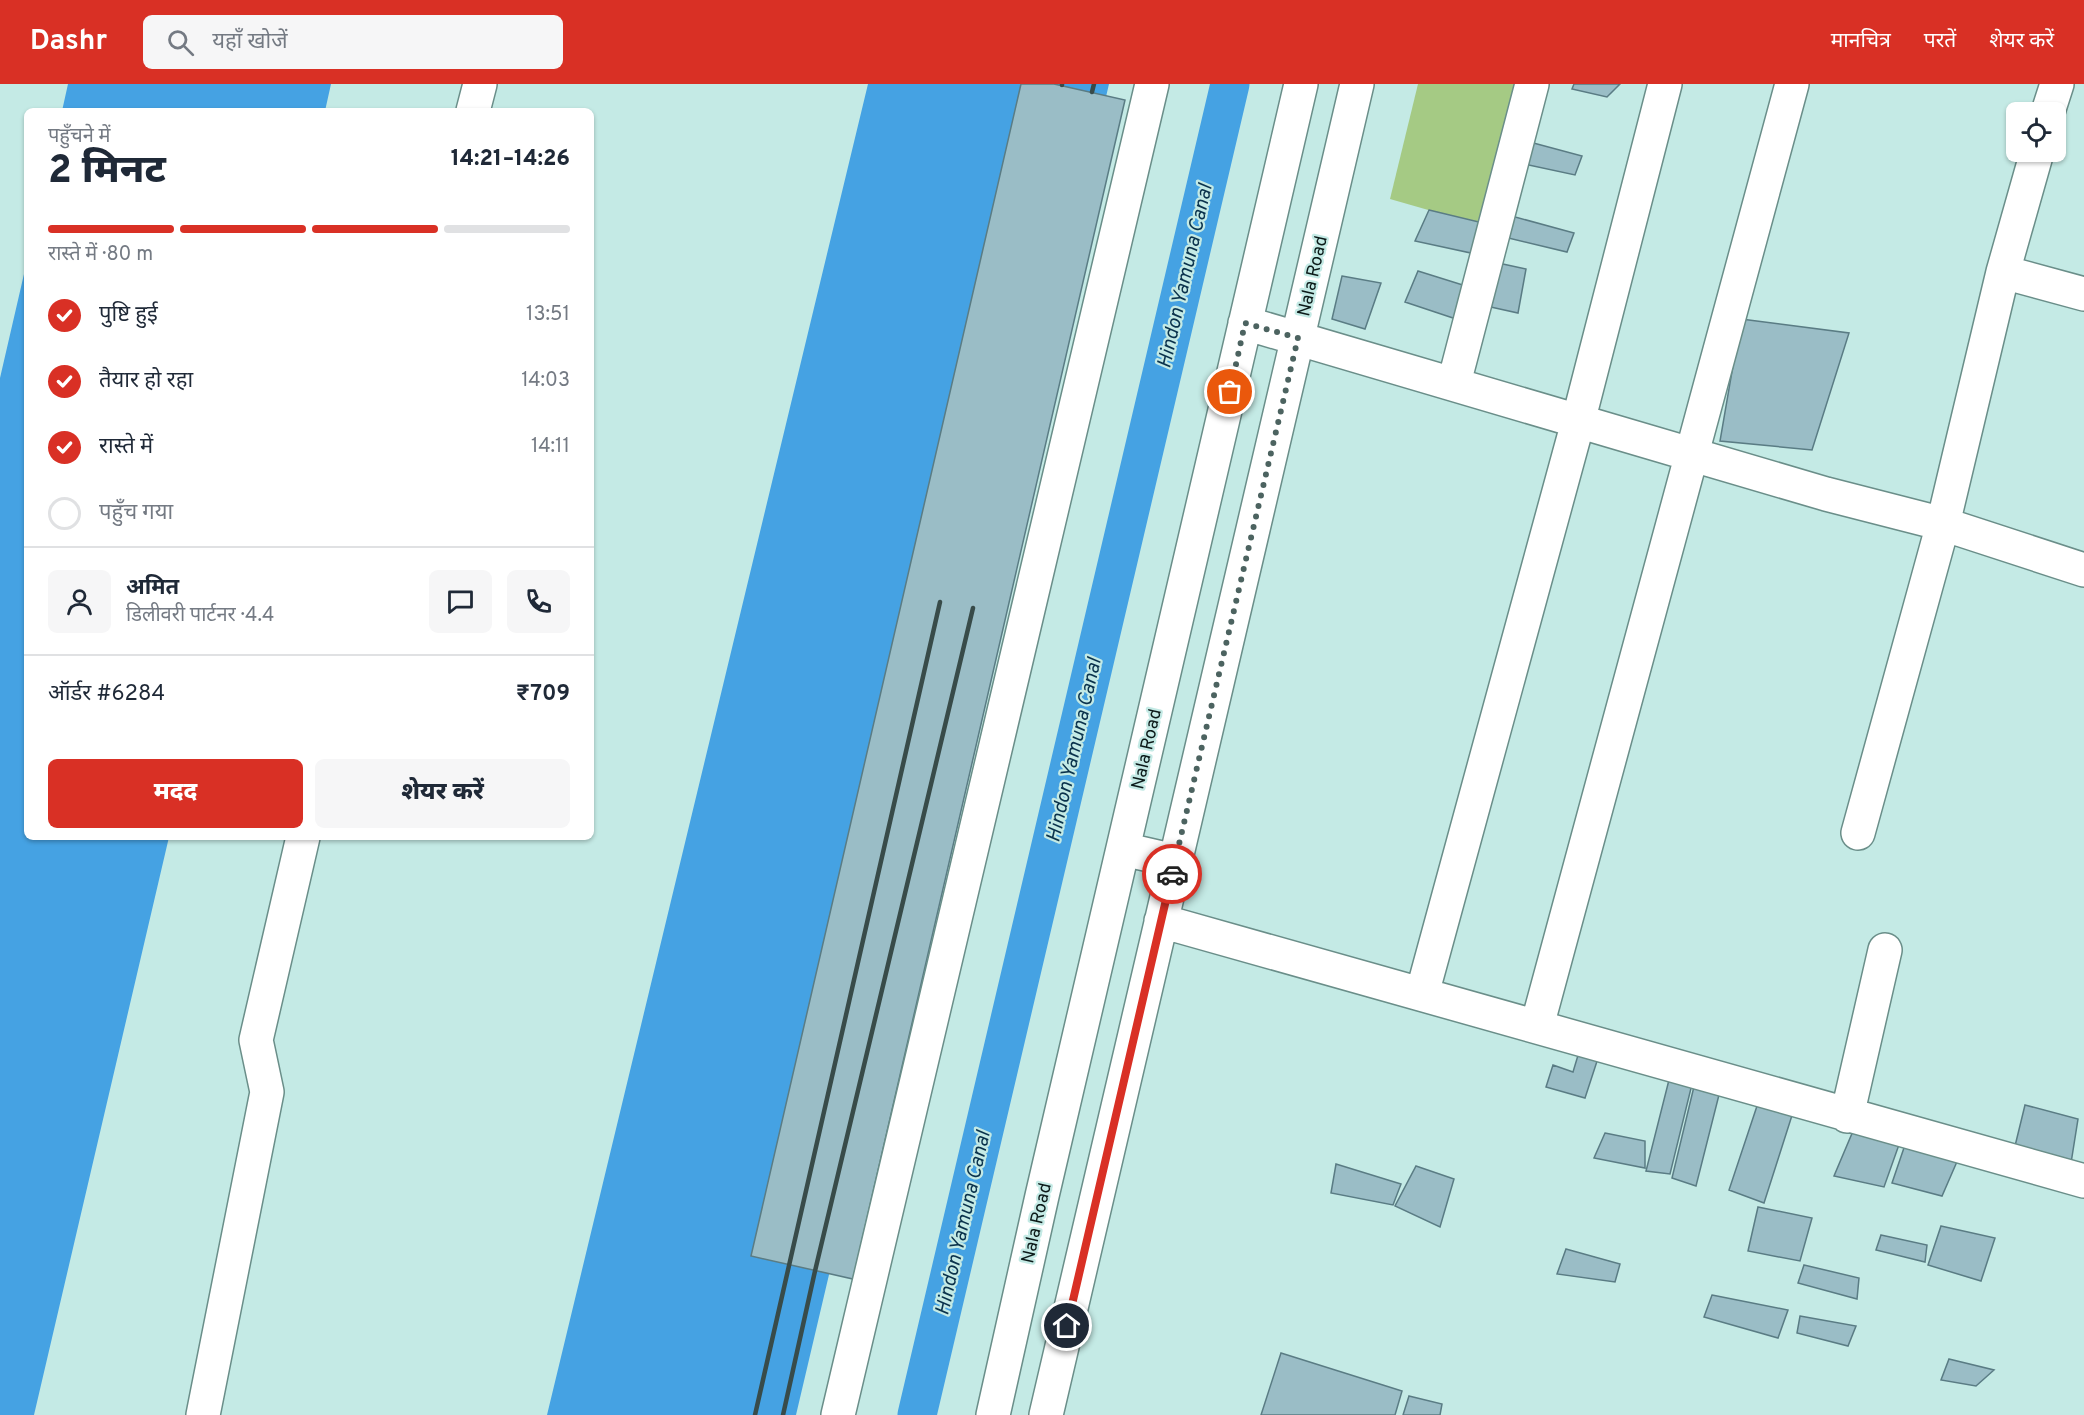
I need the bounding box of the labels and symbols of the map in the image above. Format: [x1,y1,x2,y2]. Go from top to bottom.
water label: Hindon Yamuna Canal [1152,181,1220,371]
street label: Nala Road [1293,234,1334,319]
pin [1204,366,1255,417]
water label: Hindon Yamuna Canal [1041,655,1109,845]
street label: Nala Road [1127,707,1168,792]
courier [1142,844,1202,904]
water label: Hindon Yamuna Canal [930,1128,998,1318]
street label: Nala Road [1017,1181,1058,1266]
pin [1041,1300,1092,1351]

